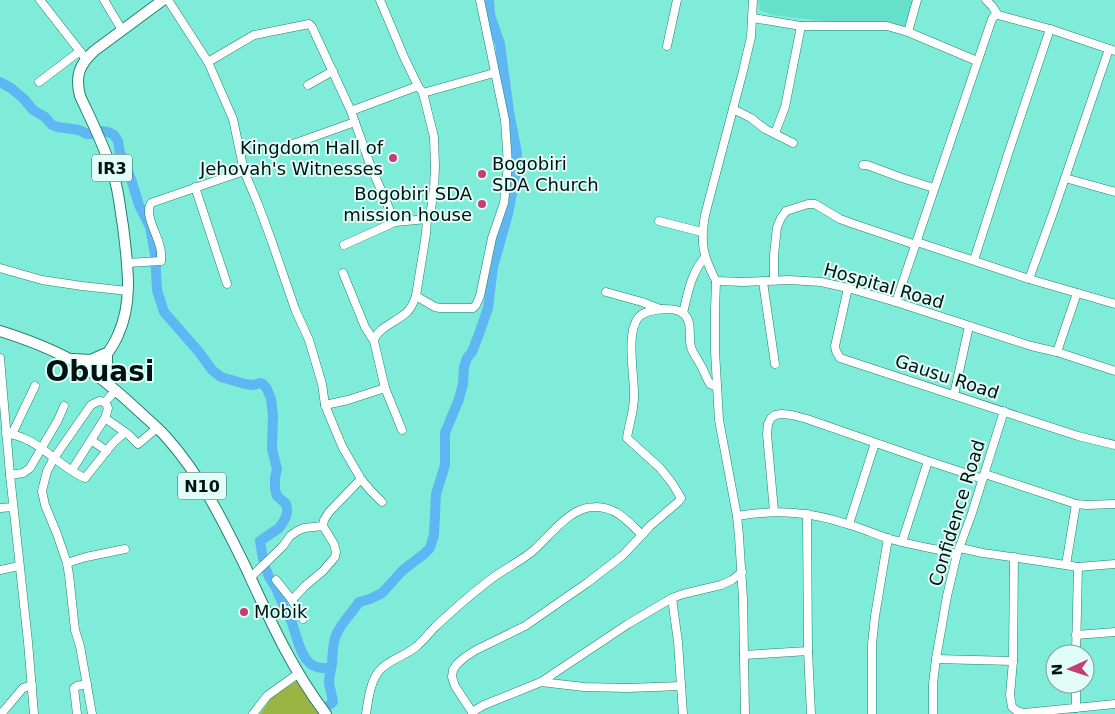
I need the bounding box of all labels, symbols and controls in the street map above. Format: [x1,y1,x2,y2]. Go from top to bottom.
place label: Kingdom Hall of Jehovah's Witnesses [199,137,384,179]
marker: Kingdom Hall of Jehovah's Witnesses [387,152,399,164]
place label: Bogobiri SDA Church [492,153,599,195]
road number: IR3 [92,154,132,182]
marker: Bogobiri SDA Church [476,168,488,180]
place label: Bogobiri SDA mission house [343,183,473,225]
marker: Bogobiri SDA mission house [476,198,488,210]
street label: Hospital Road [821,258,947,313]
street label: Gausu Road [893,350,1002,403]
district label: Obuasi [46,355,154,388]
street label: Confidence Road [924,437,989,589]
road number: N10 [178,472,226,500]
place label: Mobik [254,601,308,622]
marker: Mobik [238,606,250,618]
north arrow [1045,644,1095,694]
text: N [1049,663,1065,676]

